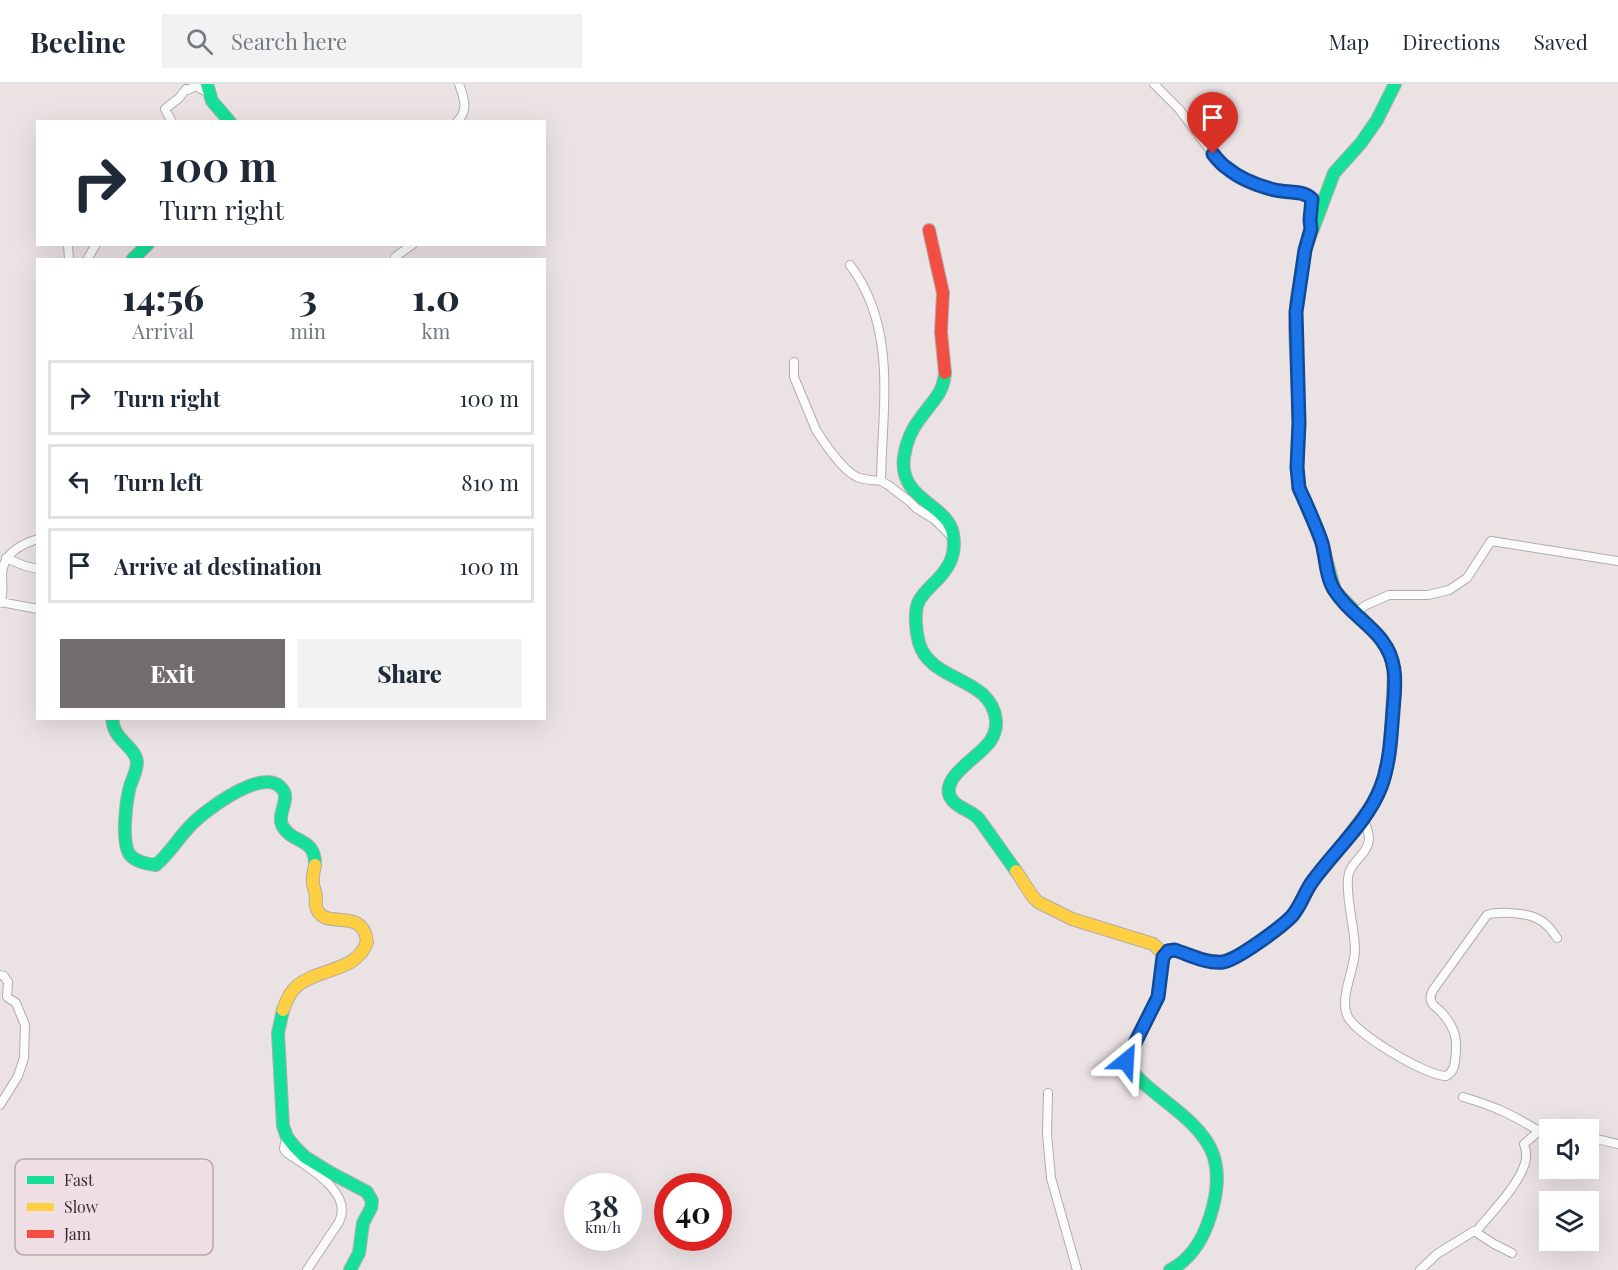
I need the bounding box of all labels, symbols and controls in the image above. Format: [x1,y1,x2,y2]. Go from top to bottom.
search box [162,14,582,68]
text: Beeline [30,23,126,60]
icon: search [183,25,216,58]
text: Search here [231,26,347,56]
text: Map [1328,27,1369,55]
text: Directions [1402,27,1500,55]
text: Saved [1533,27,1588,55]
pin [1187,92,1238,154]
icon: arrive [1196,101,1229,134]
text: 100 m [159,137,277,193]
icon: right [60,144,138,222]
text: Turn right [159,191,284,227]
text: 14:56 [122,272,204,320]
text: 3 [299,272,317,320]
text: 1.0 [412,272,460,320]
text: Arrival [132,317,194,344]
text: min [290,317,326,344]
text: km [422,317,450,344]
icon: right [63,381,96,414]
text: Turn right [114,383,220,413]
text: 100 m [459,383,519,413]
icon: left [63,465,96,498]
text: Turn left [114,467,203,497]
text: 810 m [461,467,519,497]
icon: arrive [63,549,96,582]
text: Arrive at destination [114,551,322,581]
text: 100 m [459,551,519,581]
button: Exit [60,639,285,708]
button: Share [297,639,522,708]
position arrow [1094,1029,1158,1093]
map controls [1539,1119,1599,1251]
button: sound [1539,1119,1599,1179]
legend [15,1159,213,1255]
text: Fast [64,1169,94,1190]
speed limit sign: 40 [654,1173,732,1251]
text: 38 [587,1185,619,1225]
button: layers [1539,1191,1599,1251]
text: Slow [64,1196,99,1217]
text: km/h [585,1217,621,1237]
text: Jam [63,1223,91,1244]

